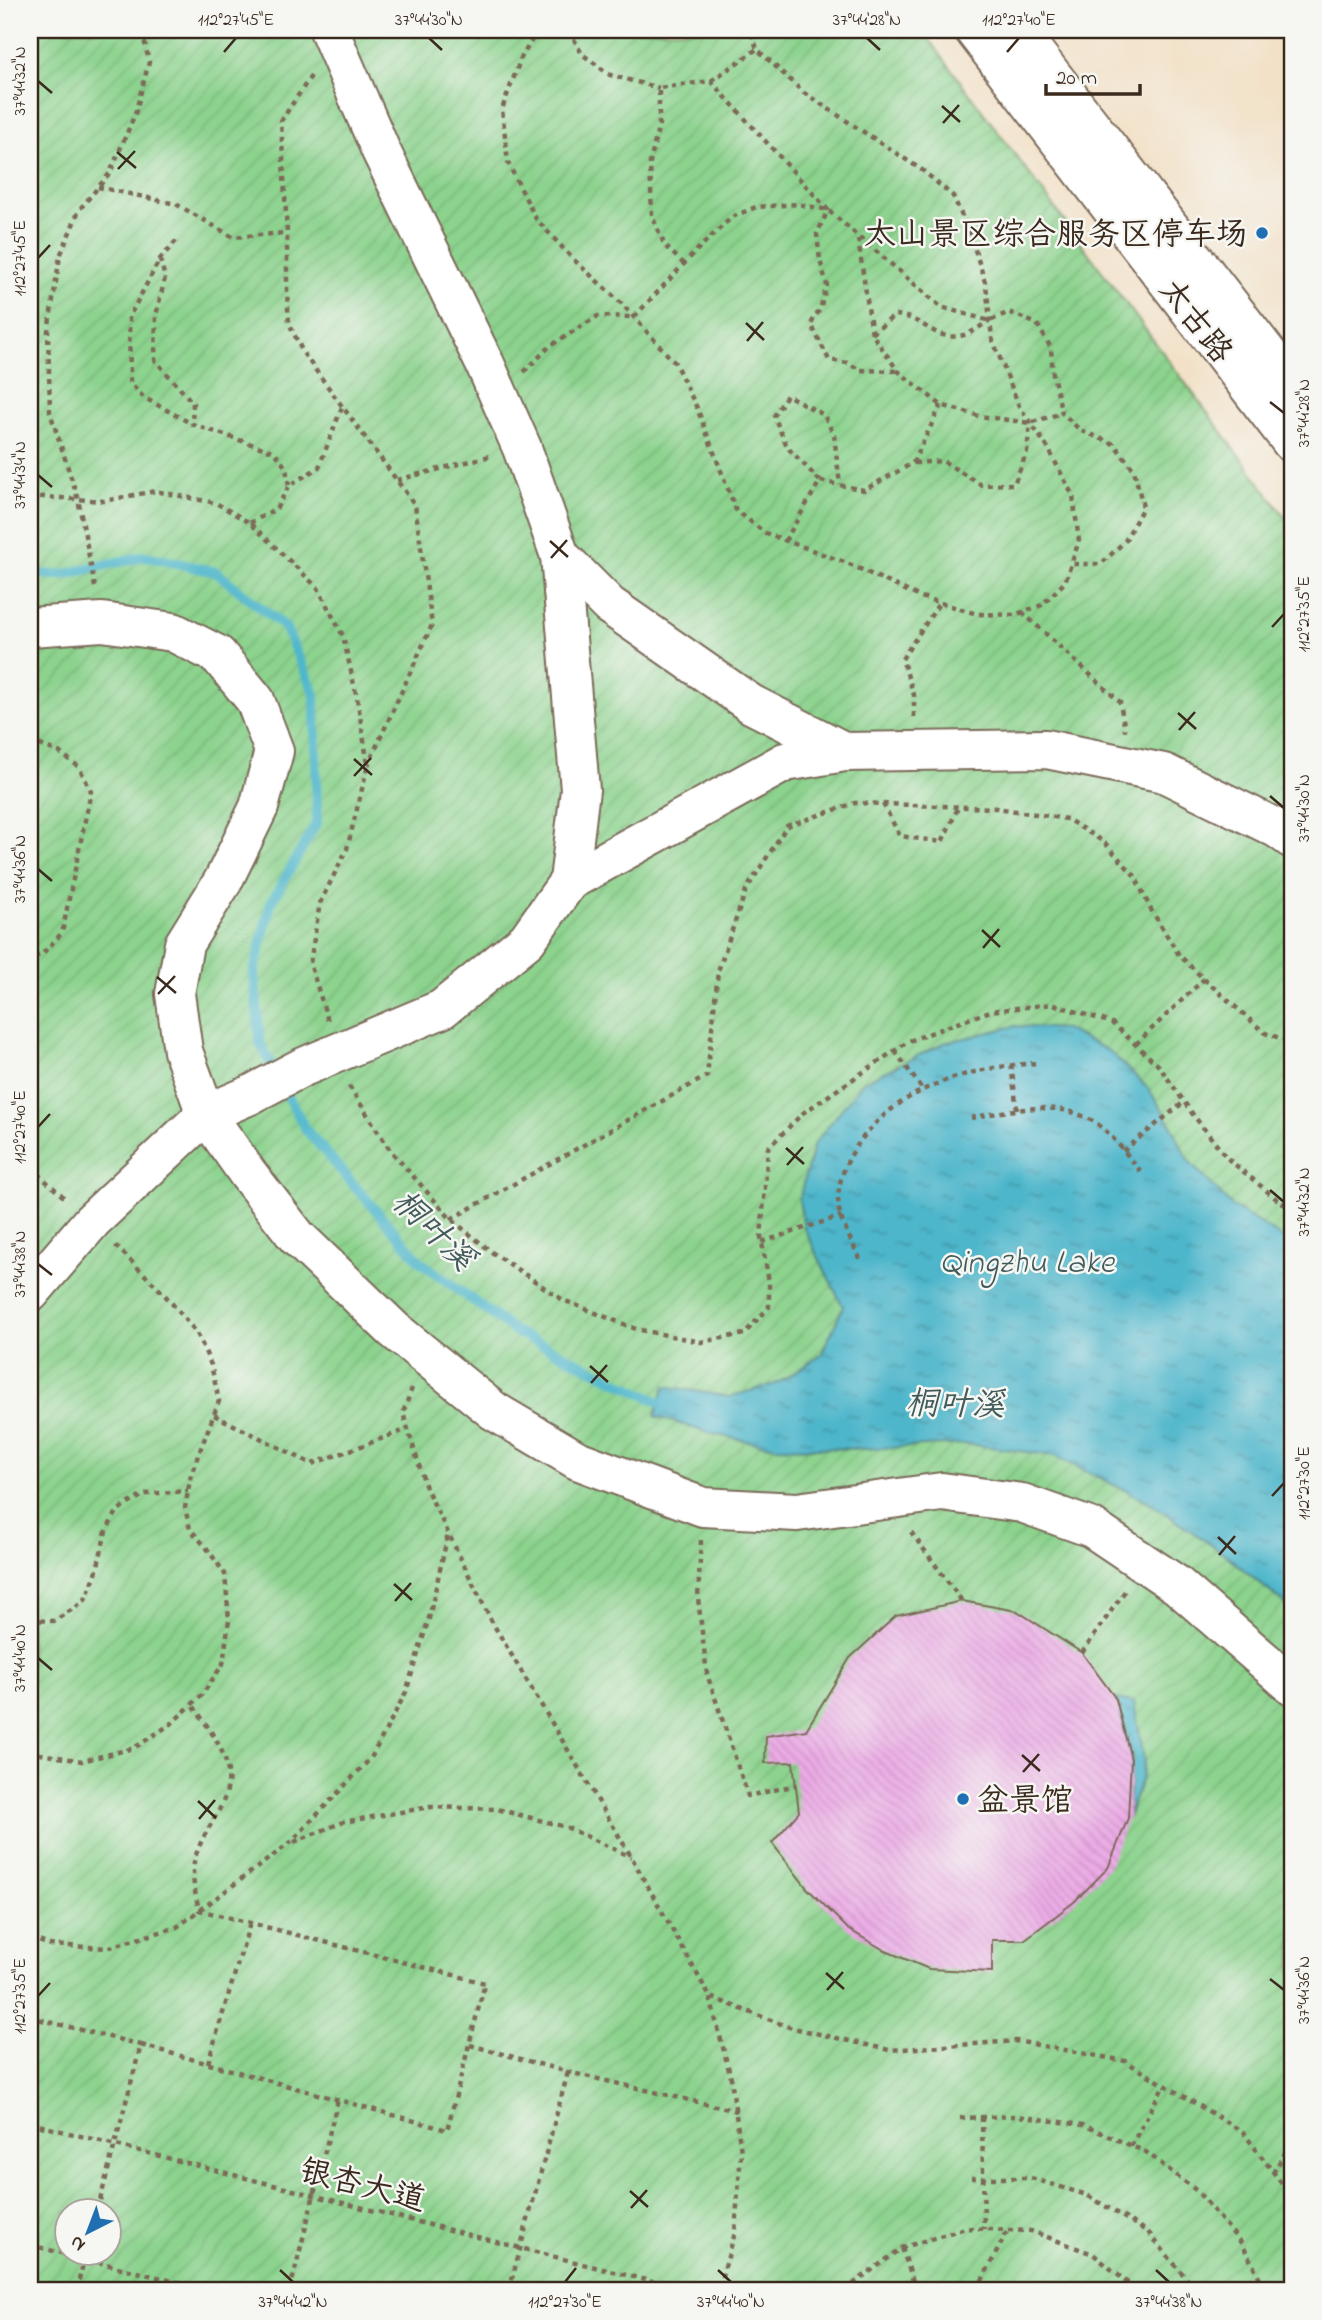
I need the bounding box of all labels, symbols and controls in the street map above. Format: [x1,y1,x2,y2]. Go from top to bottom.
text: 112°27'45"E [198,8,274,34]
text: 37°44'30"N [395,8,463,34]
text: 37°44'28"N [833,8,901,34]
text: 112°27'40"E [982,8,1056,34]
text: 37°44'32"N [8,46,34,116]
scale bar [1046,52,1140,96]
text: 20 m [1056,64,1097,94]
place label: 太山景区综合服务区停车场 [864,213,1248,260]
text: 112°27'45"E [8,220,34,296]
marker: 太山景区综合服务区停车场 [1254,225,1270,241]
street label: 太古路 [1146,270,1242,374]
text: 37°44'28"N [1292,379,1318,447]
text: 37°44'34"N [8,441,34,509]
text: 112°27'35"E [1292,576,1318,652]
text: 37°44'30"N [1292,774,1318,842]
text: 37°44'36"N [8,835,34,903]
text: 112°27'40"E [8,1090,34,1164]
text: 37°44'32"N [1292,1167,1318,1237]
water label: 桐叶溪 [380,1180,486,1285]
text: 37°44'38"N [8,1231,34,1297]
water label: Qingzhu Lake [940,1240,1115,1289]
water label: 桐叶溪 [905,1381,1007,1431]
text: 112°27'30"E [1292,1446,1318,1520]
text: 37°44'40"N [8,1624,34,1692]
place label: 盆景馆 [977,1779,1073,1826]
marker: 盆景馆 [955,1791,971,1807]
text: 37°44'36"N [1292,1956,1318,2024]
text: 112°27'35"E [8,1958,34,2034]
street label: 银杏大道 [294,2149,430,2226]
north arrow [52,2198,122,2268]
text: N [64,2228,92,2257]
text: 37°44'42"N [258,2290,328,2316]
text: 112°27'30"E [528,2290,602,2316]
text: 37°44'40"N [697,2290,765,2316]
text: 37°44'38"N [1136,2290,1202,2316]

